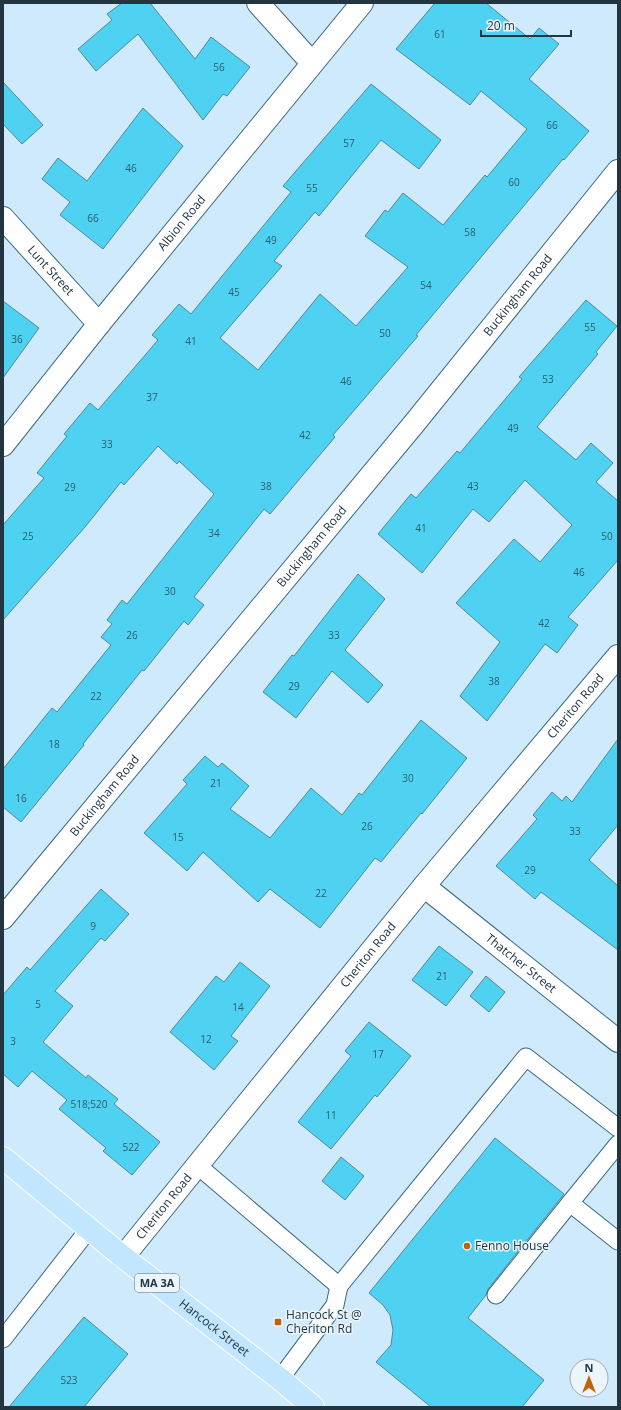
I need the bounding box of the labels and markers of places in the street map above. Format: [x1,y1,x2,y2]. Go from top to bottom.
place label: Fenno House [475,1237,549,1254]
marker: Fenno House [462,1241,472,1251]
place label: Hancock St @ Cheriton Rd [286,1306,362,1337]
marker: Hancock St @ Cheriton Rd [273,1317,283,1327]

